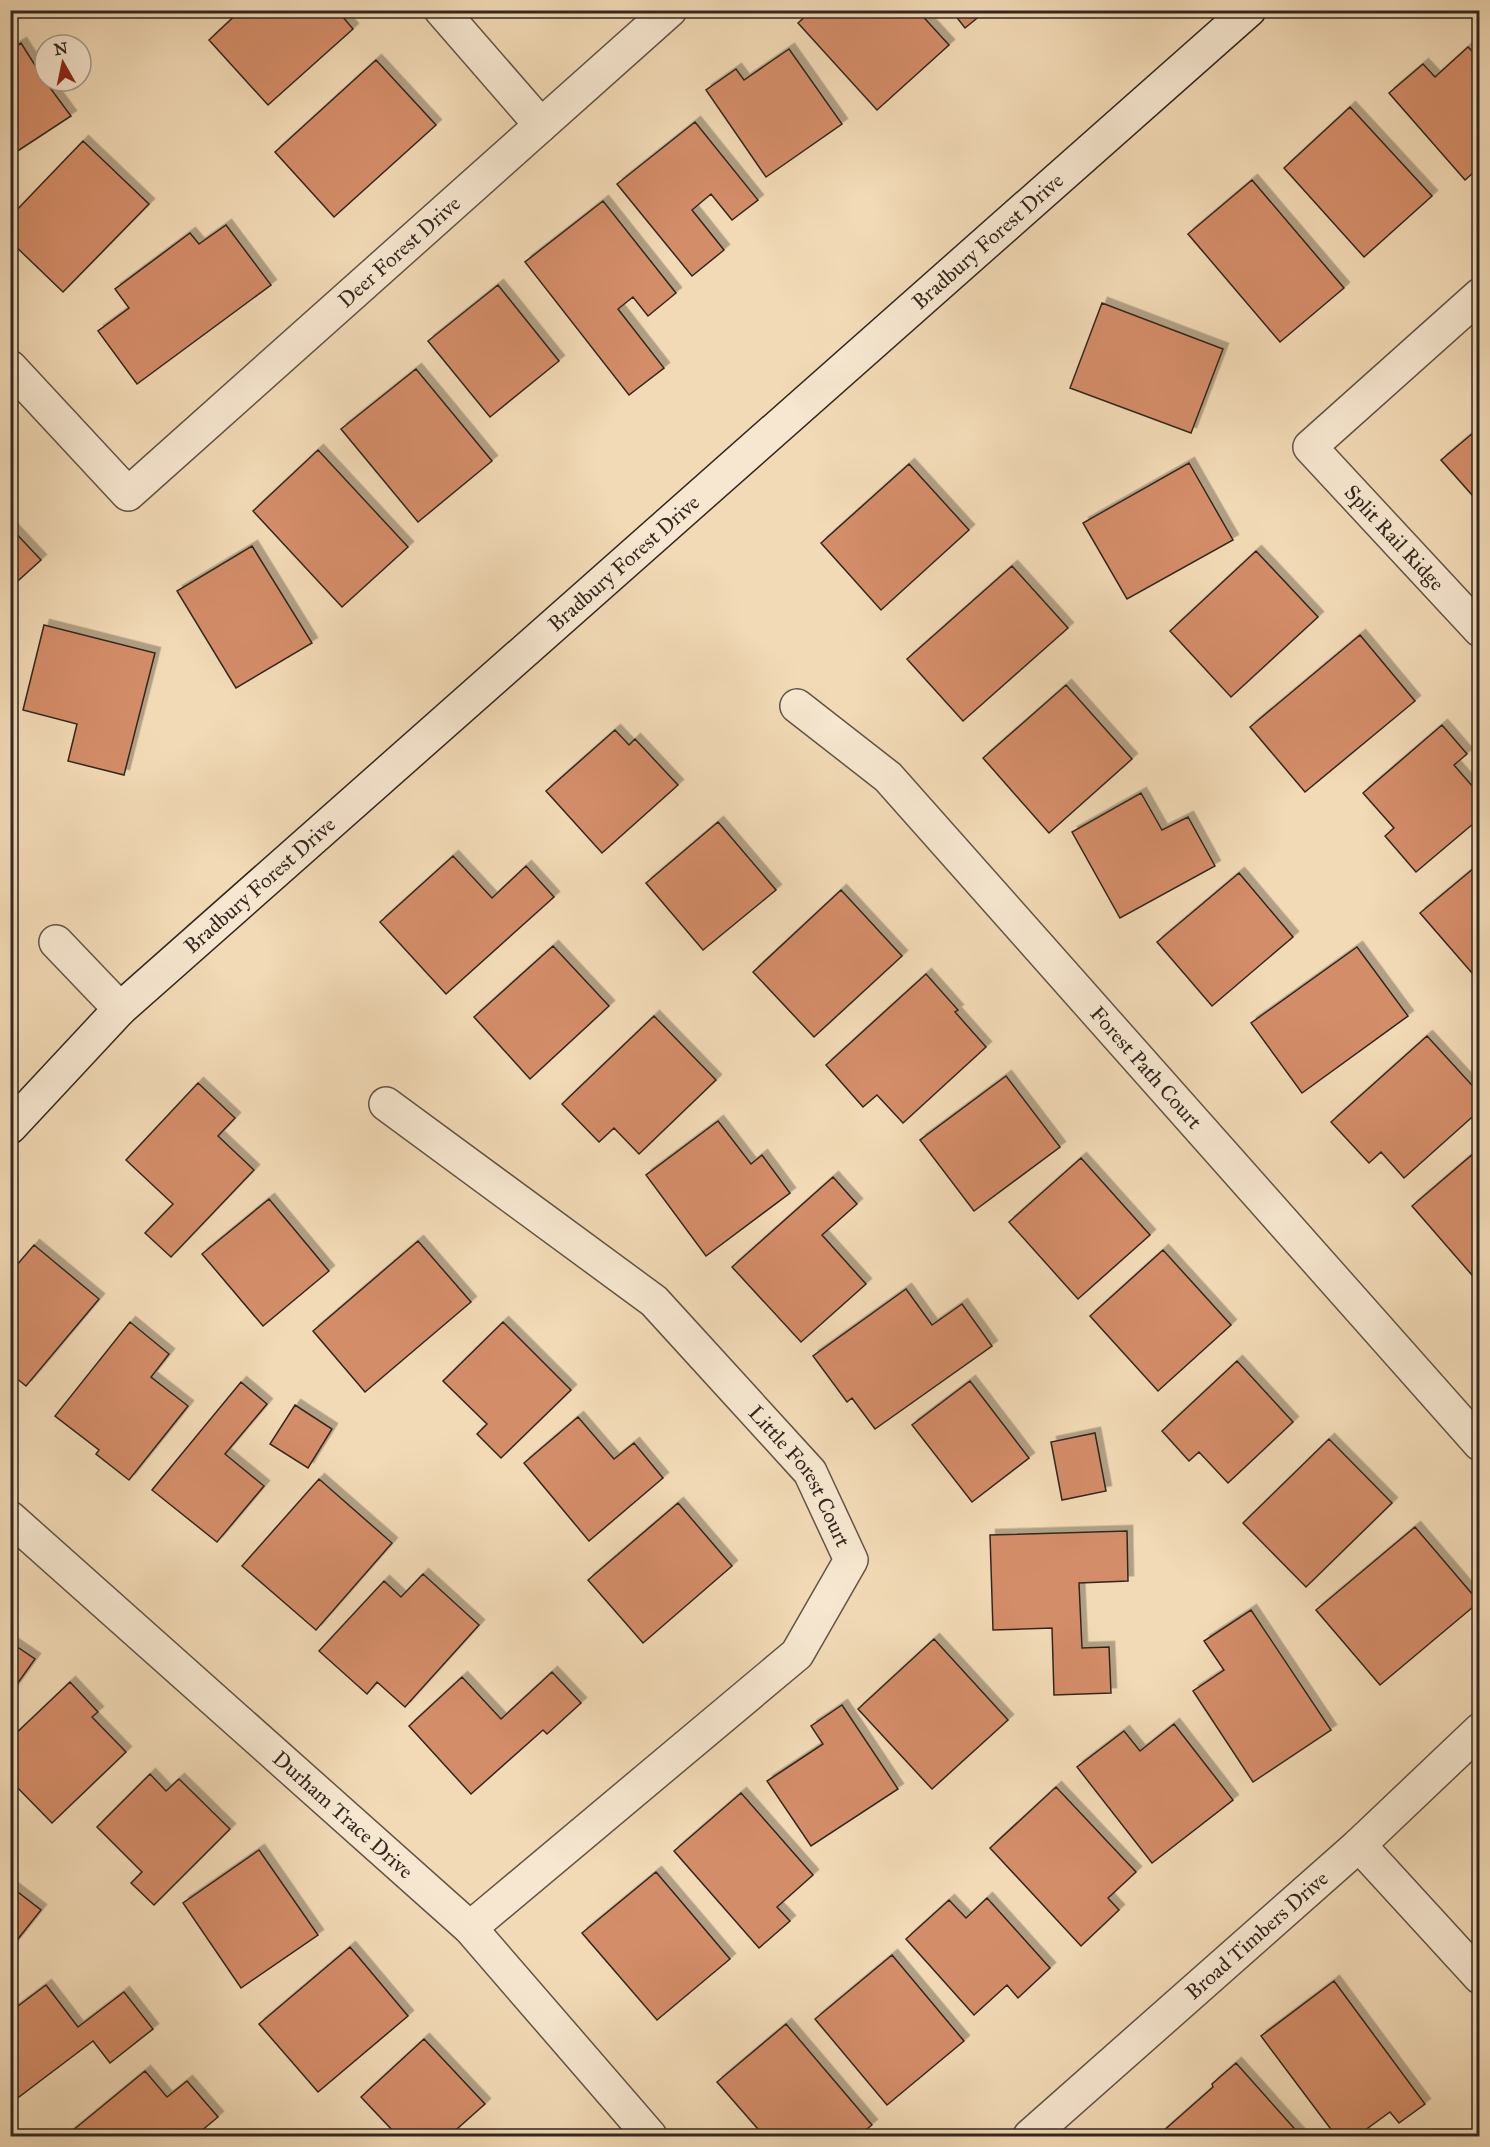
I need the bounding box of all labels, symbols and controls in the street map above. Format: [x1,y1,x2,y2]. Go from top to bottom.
north arrow [33,33,93,93]
text: N [53,38,69,59]
street label: Bradbury Forest Drive [907,167,1069,315]
street label: Deer Forest Drive [333,190,466,313]
street label: Split Rail Ridge [1339,479,1450,596]
street label: Bradbury Forest Drive [543,489,705,637]
street label: Bradbury Forest Drive [179,811,341,959]
street label: Forest Path Court [1084,1001,1208,1135]
street label: Little Forest Court [743,1400,856,1552]
street label: Durham Trace Drive [267,1745,419,1884]
street label: Broad Timbers Drive [1180,1865,1334,2005]

